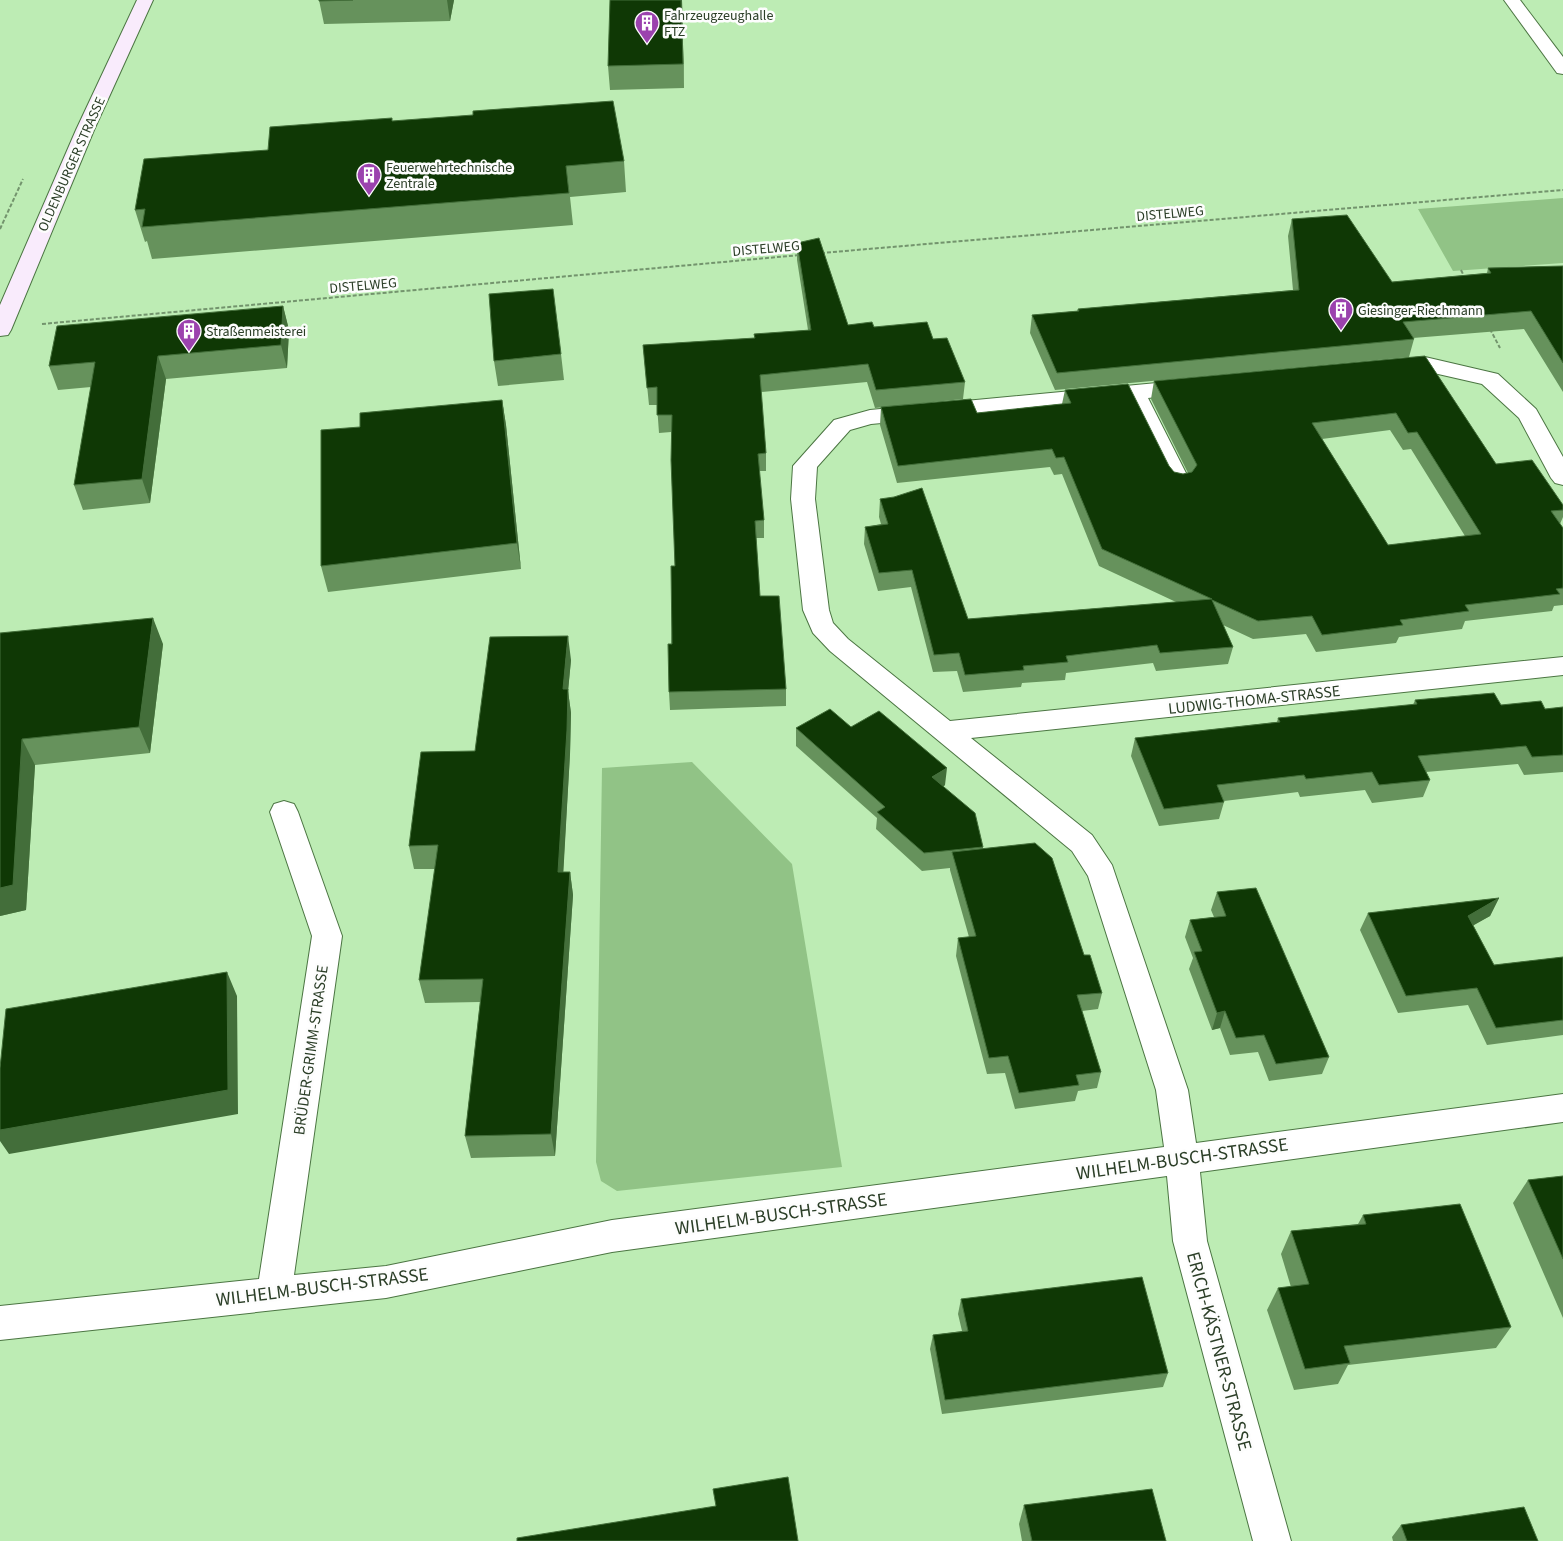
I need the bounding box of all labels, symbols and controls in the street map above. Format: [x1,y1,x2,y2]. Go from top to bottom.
place label: Fahrzeugzeughalle FTZ [664,6,773,42]
building icon: Fahrzeugzeughalle FTZ [634,10,660,44]
street label: OLDENBURGER STRASSE [33,94,111,235]
place label: Feuerwehrtechnische Zentrale [386,158,512,194]
building icon: Feuerwehrtechnische Zentrale [356,162,382,196]
street label: DISTELWEG [1136,201,1205,227]
street label: DISTELWEG [732,236,801,262]
street label: DISTELWEG [329,273,398,299]
building icon: Giesinger-Riechmann [1328,297,1354,331]
place label: Giesinger-Riechmann [1358,301,1483,321]
building icon: Straßenmeisterei [176,318,202,352]
place label: Straßenmeisterei [206,322,306,342]
street label: LUDWIG-THOMA-STRASSE [1167,680,1341,720]
street label: BRÜDER-GRIMM-STRASSE [288,964,334,1137]
street label: WILHELM-BUSCH-STRASSE [1074,1131,1290,1188]
street label: WILHELM-BUSCH-STRASSE [673,1186,889,1243]
street label: ERICH-KÄSTNER-STRASSE [1179,1249,1258,1454]
street label: WILHELM-BUSCH-STRASSE [214,1261,430,1314]

